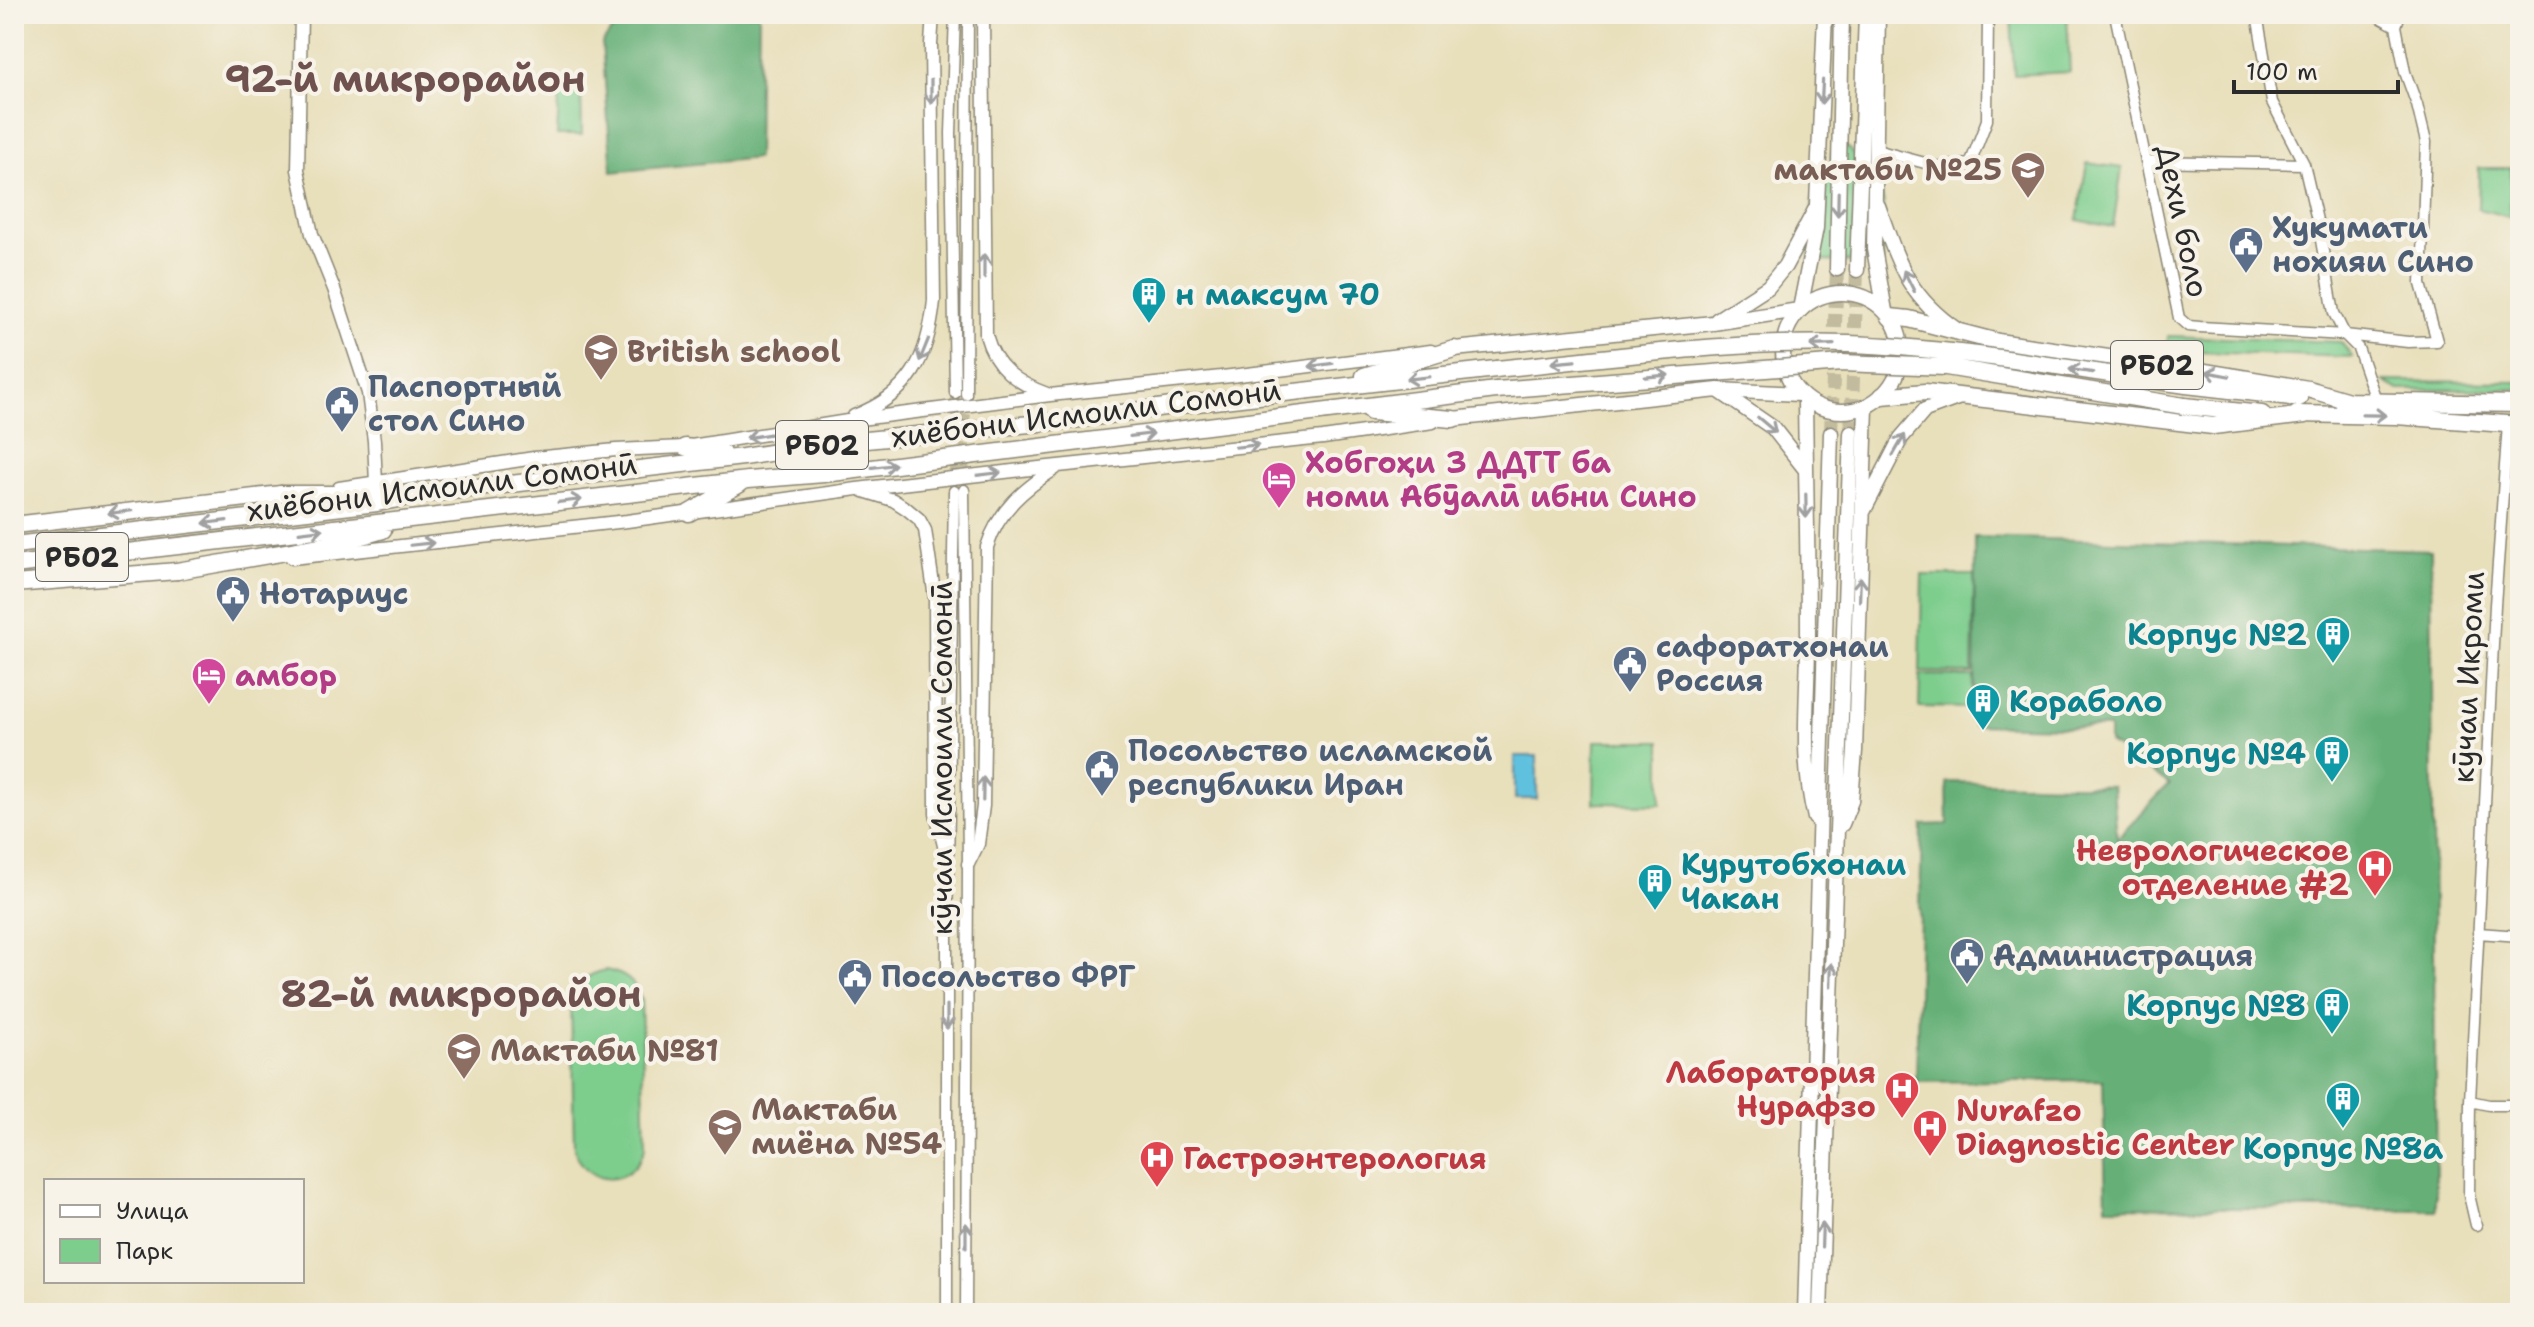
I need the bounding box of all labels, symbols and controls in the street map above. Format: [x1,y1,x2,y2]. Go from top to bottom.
scale bar [2234,44,2398,94]
district label: 92-й микрорайон [224,53,586,104]
text: 100 m [2246,56,2318,88]
one-way arrow [923,78,939,105]
one-way arrow [1814,78,1829,105]
street label: Дехи боло [2147,141,2219,301]
place label: мактаби №25 [1773,149,2002,190]
school or university icon: мактаби №25 [2009,150,2047,200]
one-way arrow [1830,190,1846,217]
place label: Хукумати нохияи Сино [2272,207,2474,282]
public building icon: Хукумати нохияи Сино [2227,225,2265,275]
one-way arrow [977,253,992,280]
one-way arrow [1900,270,1916,293]
place label: н максум 70 [1175,274,1380,315]
building icon: н максум 70 [1130,275,1168,325]
place label: British school [627,331,841,372]
school or university icon: British school [582,332,620,382]
one-way arrow [915,337,930,362]
one-way arrow [1809,337,1836,353]
road number: РБ02 [2111,341,2203,389]
one-way arrow [1550,355,1577,370]
one-way arrow [1309,358,1335,373]
one-way arrow [2069,363,2094,378]
place label: Паспортный стол Сино [368,366,562,441]
one-way arrow [2206,366,2232,381]
one-way arrow [1643,368,1670,383]
street label: хиёбони Исмоили Сомонӣ [889,369,1283,457]
one-way arrow [1405,370,1432,385]
public building icon: Паспортный стол Сино [323,384,361,434]
one-way arrow [2360,408,2387,423]
one-way arrow [1756,416,1776,434]
road number: РБ02 [776,421,868,469]
one-way arrow [1128,428,1155,443]
one-way arrow [746,429,771,444]
one-way arrow [1891,434,1907,457]
one-way arrow [1233,438,1260,453]
place label: Хобгоҳи 3 ДДТТ ба номи Абӯалӣ ибни Сино [1305,442,1697,517]
street label: хиёбони Исмоили Сомонӣ [245,443,639,531]
one-way arrow [870,459,897,474]
hotel icon: Хобгоҳи 3 ДДТТ ба номи Абӯалӣ ибни Сино [1260,460,1298,510]
one-way arrow [975,466,1002,481]
one-way arrow [1798,492,1814,519]
one-way arrow [556,493,583,508]
one-way arrow [107,505,134,520]
one-way arrow [202,514,229,529]
one-way arrow [298,523,324,538]
road number: РБ02 [36,533,128,581]
one-way arrow [408,536,434,551]
street label: кӯчаи Икроми [2442,570,2494,784]
place label: Нотариус [259,573,409,614]
public building icon: Нотариус [214,574,252,624]
one-way arrow [1852,576,1867,603]
street label: кӯчаи Исмоили Сомонӣ [921,581,962,935]
place label: Корпус №2 [2127,614,2307,655]
building icon: Корпус №2 [2314,615,2352,665]
place label: сафоратхонаи Россия [1656,626,1889,701]
public building icon: сафоратхонаи Россия [1611,644,1649,694]
place label: амбор [235,655,337,696]
hotel icon: амбор [190,656,228,706]
place label: Кораболо [2009,681,2163,722]
building icon: Кораболо [1964,682,2002,732]
place label: Посольство исламской республики Иран [1128,730,1493,805]
place label: Корпус №4 [2126,733,2306,774]
building icon: Корпус №4 [2313,734,2351,784]
public building icon: Посольство исламской республики Иран [1083,748,1121,798]
one-way arrow [976,776,991,803]
place label: Неврологическое отделение #2 [2076,830,2349,905]
place label: Курутобхонаи Чакан [1681,844,1907,919]
hospital icon: Неврологическое отделение #2 [2356,848,2394,898]
building icon: Курутобхонаи Чакан [1636,862,1674,912]
place label: Администрация [1993,935,2253,976]
public building icon: Администрация [1948,936,1986,986]
place label: Посольство ФРГ [881,956,1136,997]
public building icon: Посольство ФРГ [836,957,874,1007]
one-way arrow [1824,962,1839,989]
district label: 82-й микрорайон [280,968,642,1019]
place label: Корпус №8 [2126,985,2306,1026]
building icon: Корпус №8 [2313,986,2351,1036]
one-way arrow [939,1003,955,1030]
place label: Мактаби №81 [490,1030,719,1071]
school or university icon: Мактаби №81 [445,1031,483,1081]
place label: Лаборатория Нурафзо [1665,1052,1876,1127]
hospital icon: Лаборатория Нурафзо [1883,1070,1921,1120]
building icon: Корпус №8а [2324,1080,2362,1130]
place label: Мактаби миёна №54 [751,1089,942,1164]
place label: Nurafzo Diagnostic Center [1956,1090,2235,1165]
school or university icon: Мактаби миёна №54 [706,1107,744,1157]
hospital icon: Nurafzo Diagnostic Center [1911,1108,1949,1158]
place label: Корпус №8а [2243,1128,2444,1169]
place label: Гастроэнтерология [1183,1138,1487,1179]
hospital icon: Гастроэнтерология [1138,1139,1176,1189]
legend [44,1179,304,1283]
text: Улица [116,1195,189,1227]
one-way arrow [958,1222,974,1249]
one-way arrow [1814,1222,1830,1249]
text: Парк [116,1235,173,1267]

